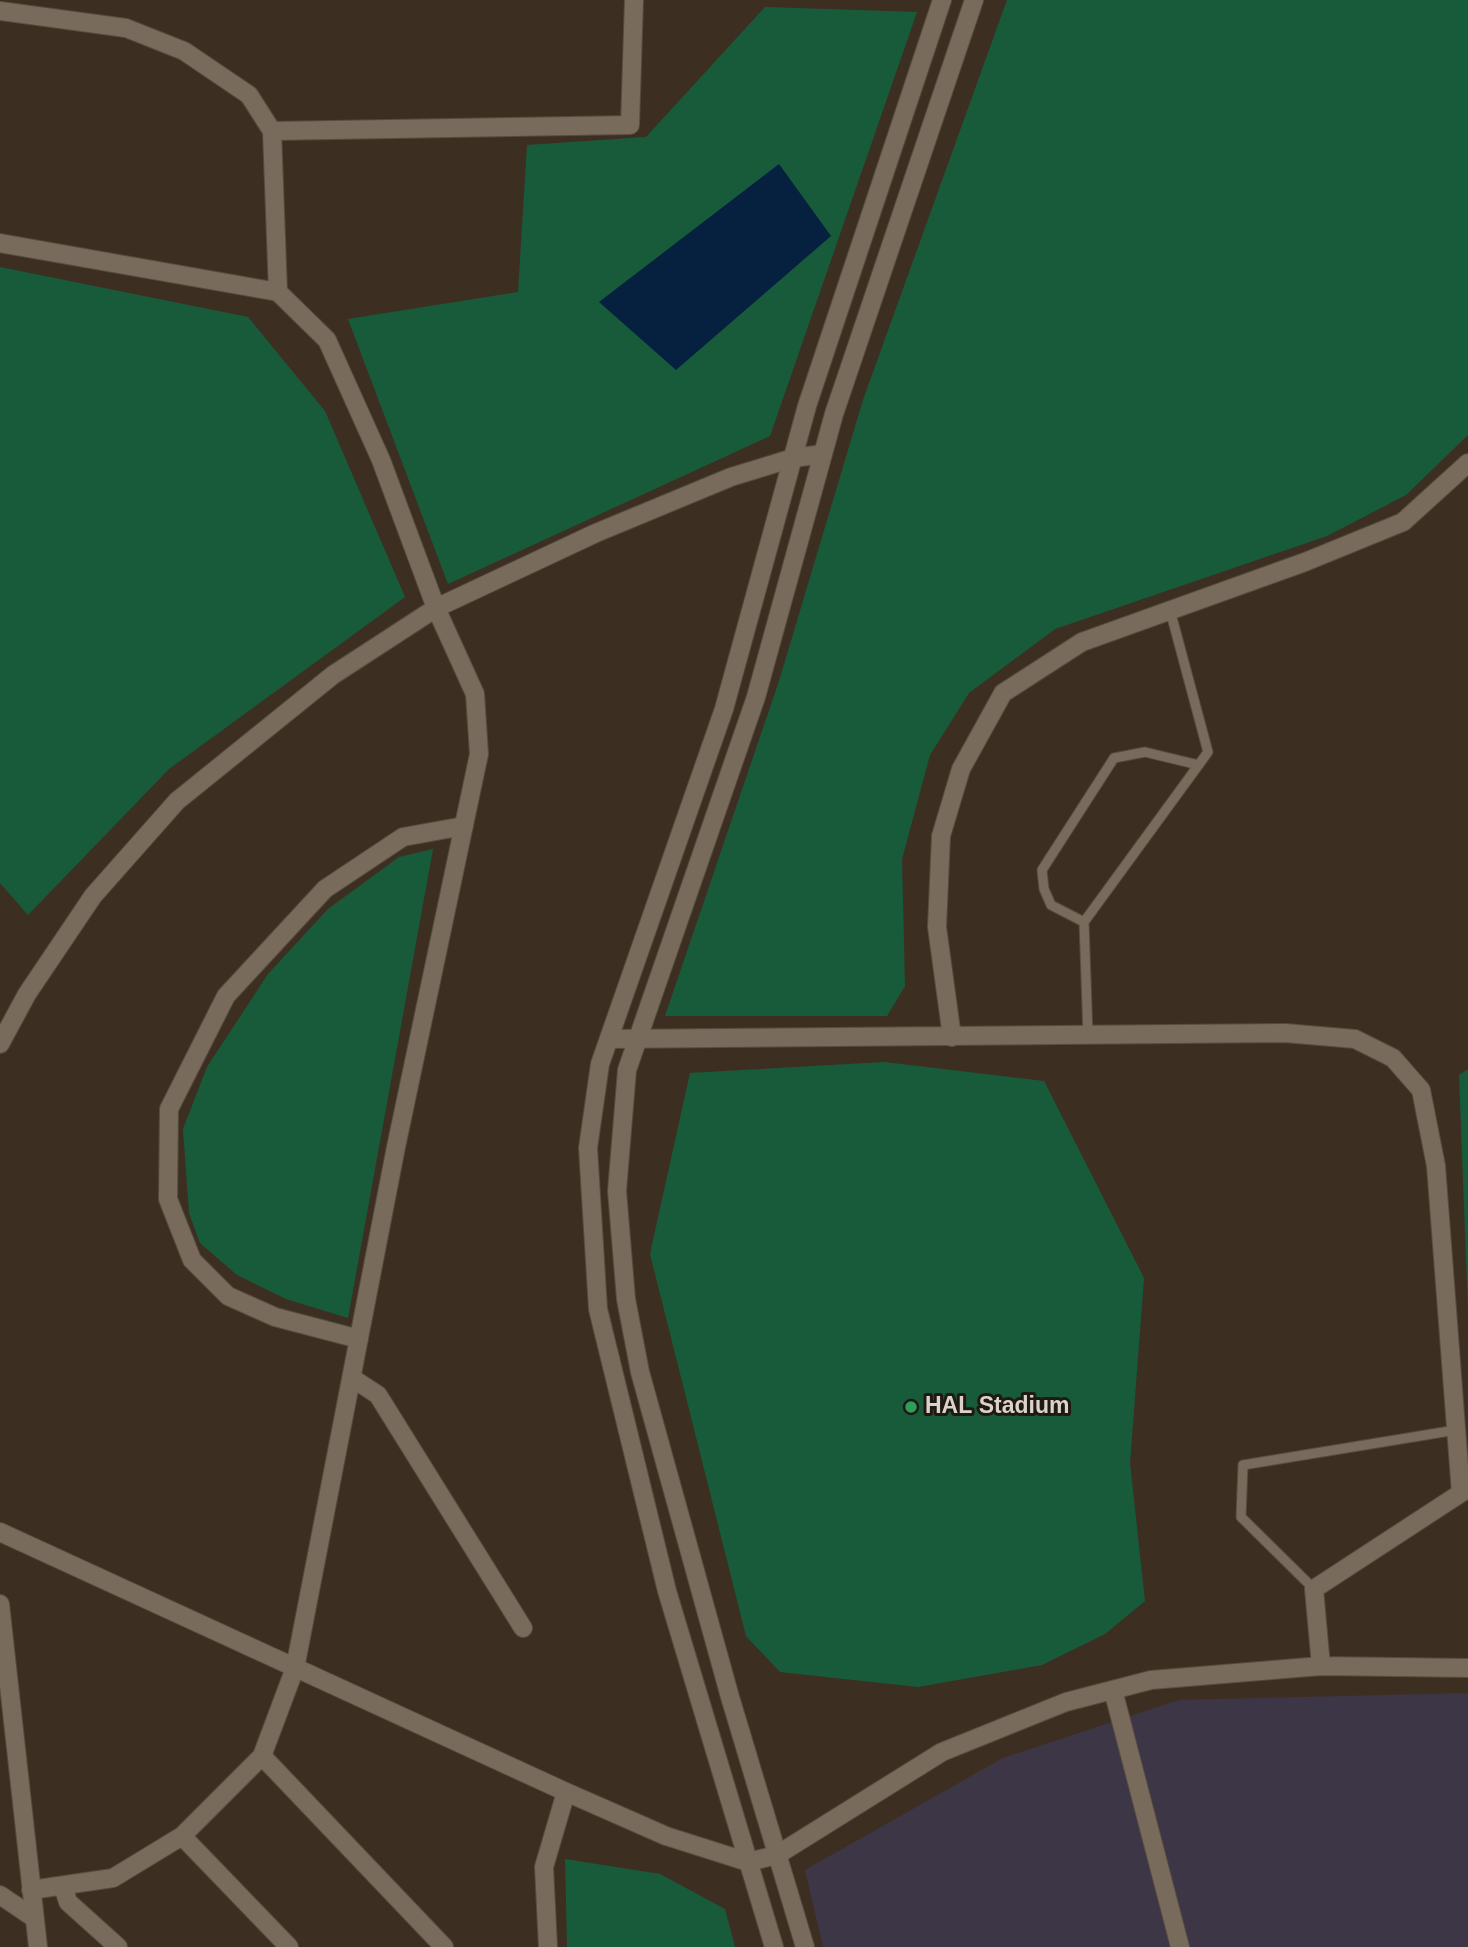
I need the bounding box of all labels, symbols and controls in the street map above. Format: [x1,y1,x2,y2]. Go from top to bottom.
place label: HAL Stadium [925,1393,1069,1421]
marker: HAL Stadium [903,1399,919,1415]

